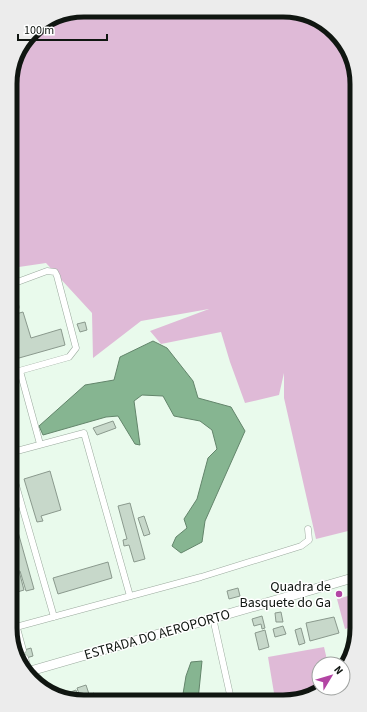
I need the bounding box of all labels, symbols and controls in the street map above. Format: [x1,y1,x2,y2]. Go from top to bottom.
scale bar [18,16,107,42]
text: 100 m [24,22,54,39]
place label: Quadra de Basquete do Ga [240,577,331,613]
marker: Quadra de Basquete do Ga [334,589,344,599]
street label: ESTRADA DO AEROPORTO [82,605,233,665]
north arrow [311,656,351,696]
text: N [330,663,347,678]

